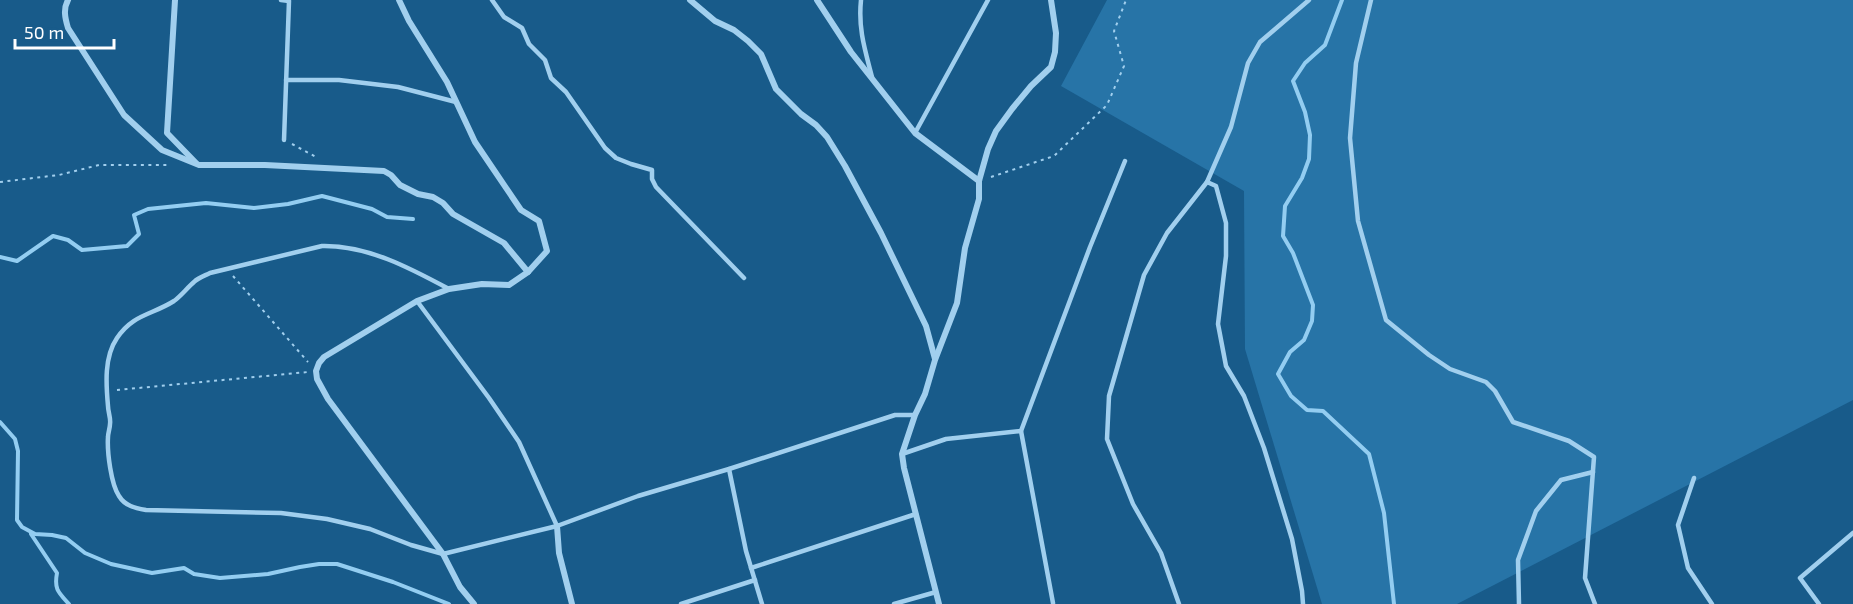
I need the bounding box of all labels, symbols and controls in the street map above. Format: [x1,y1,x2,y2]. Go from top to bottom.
scale bar [15,12,114,50]
text: 50 m [24,21,64,43]

